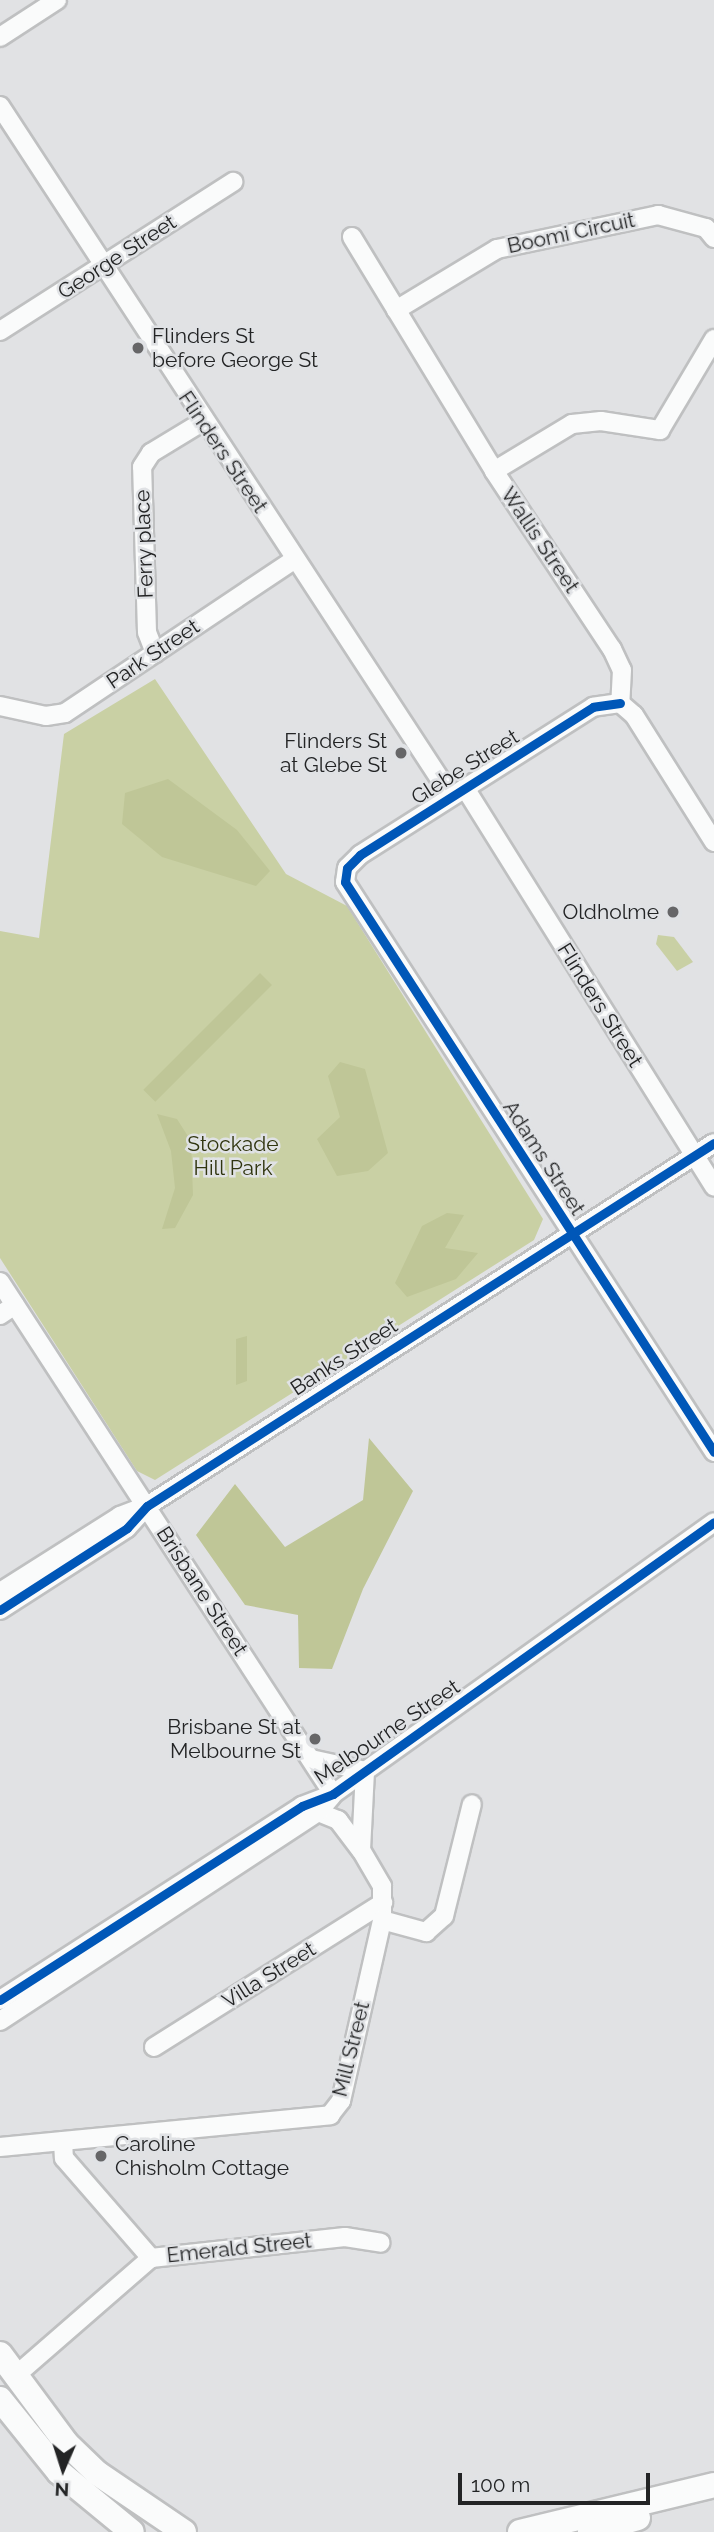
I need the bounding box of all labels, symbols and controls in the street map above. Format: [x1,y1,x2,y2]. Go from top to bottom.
street label: Boomi Circuit [505,207,637,259]
street label: George Street [53,209,181,305]
place label: Flinders St before George St [152,323,318,373]
marker: Flinders St before George St [130,340,146,356]
street label: Flinders Street [173,386,273,518]
street label: Wallis Street [495,482,585,598]
street label: Ferry place [129,489,159,599]
street label: Park Street [102,614,204,694]
street label: Glebe Street [407,724,523,810]
place label: Flinders St at Glebe St [280,728,387,778]
marker: Flinders St at Glebe St [393,745,409,761]
place label: Oldholme [562,899,659,925]
marker: Oldholme [665,904,681,920]
street label: Flinders Street [552,938,648,1072]
street label: Adams Street [498,1096,590,1220]
park label: Stockade Hill Park [187,1131,279,1181]
street label: Banks Street [286,1313,402,1401]
street label: Brisbane Street [151,1522,253,1660]
street label: Melbourne Street [310,1674,464,1790]
place label: Brisbane St at Melbourne St [167,1714,301,1764]
marker: Brisbane St at Melbourne St [307,1731,323,1747]
street label: Villa Street [218,1936,320,2014]
street label: Mill Street [327,1998,375,2100]
place label: Caroline Chisholm Cottage [115,2131,289,2181]
marker: Caroline Chisholm Cottage [93,2148,109,2164]
street label: Emerald Street [165,2228,313,2268]
north arrow [28,2434,98,2504]
scale bar [462,2458,654,2502]
text: 100 m [471,2472,530,2497]
text: N [54,2479,70,2501]

